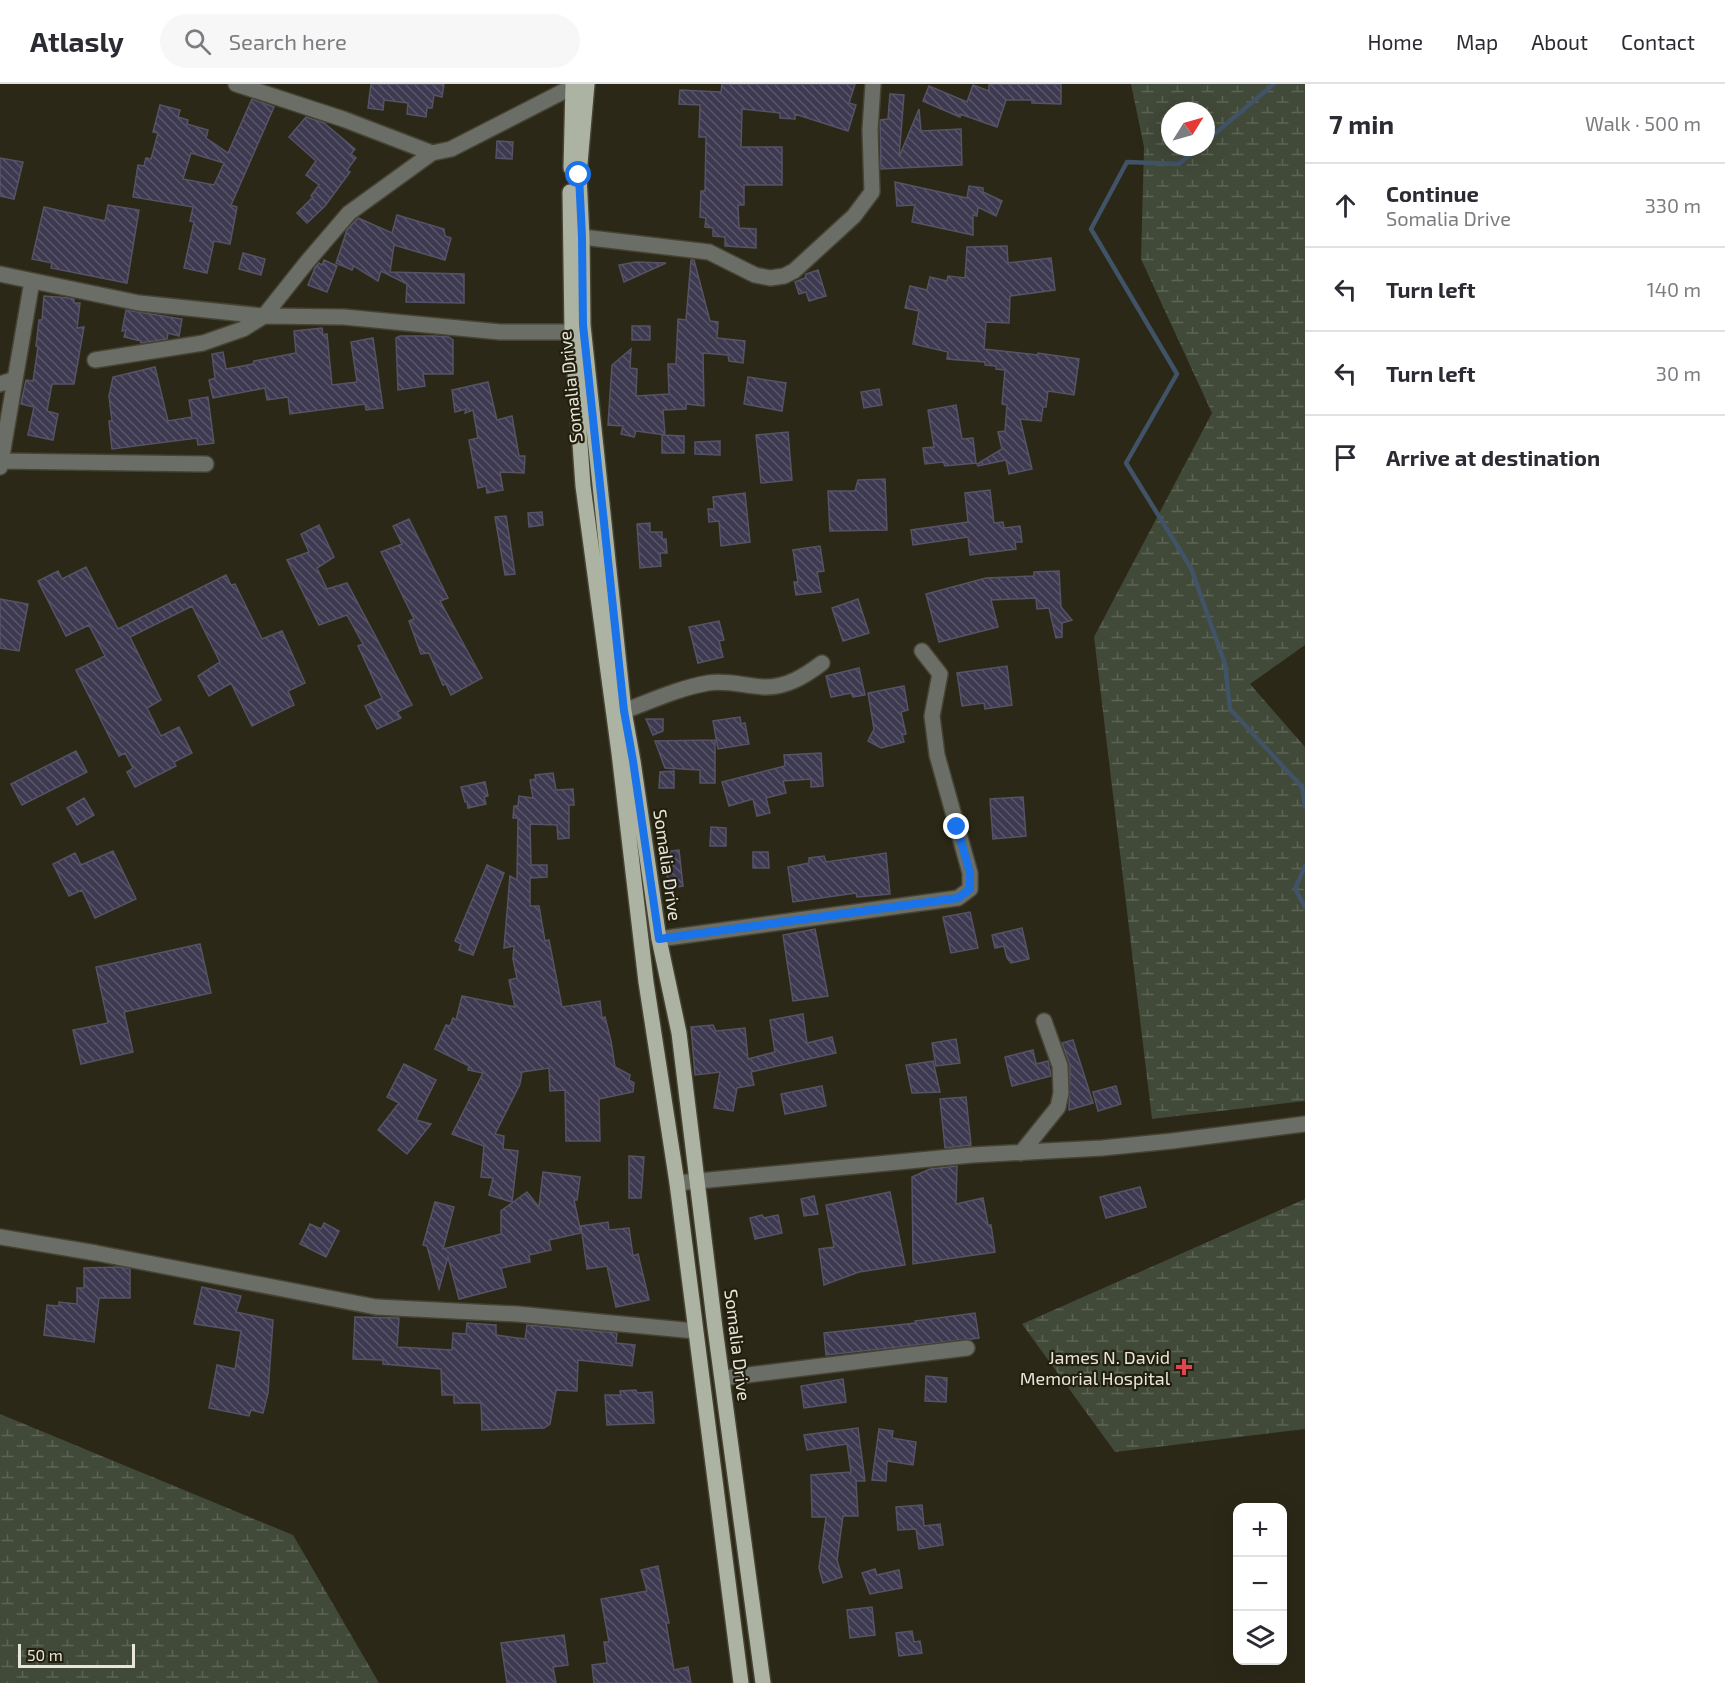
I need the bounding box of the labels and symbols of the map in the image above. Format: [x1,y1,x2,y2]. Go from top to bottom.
north arrow [1161,102,1215,156]
route start [565,161,591,187]
street label: Somalia Drive [553,330,587,444]
street label: Somalia Drive [649,808,687,922]
route end [943,813,969,839]
street label: Somalia Drive [720,1288,756,1402]
place label: James N. David Memorial Hospital [1020,1346,1171,1389]
marker: James N. David Memorial Hospital [1175,1358,1193,1376]
scale bar [18,1641,135,1668]

